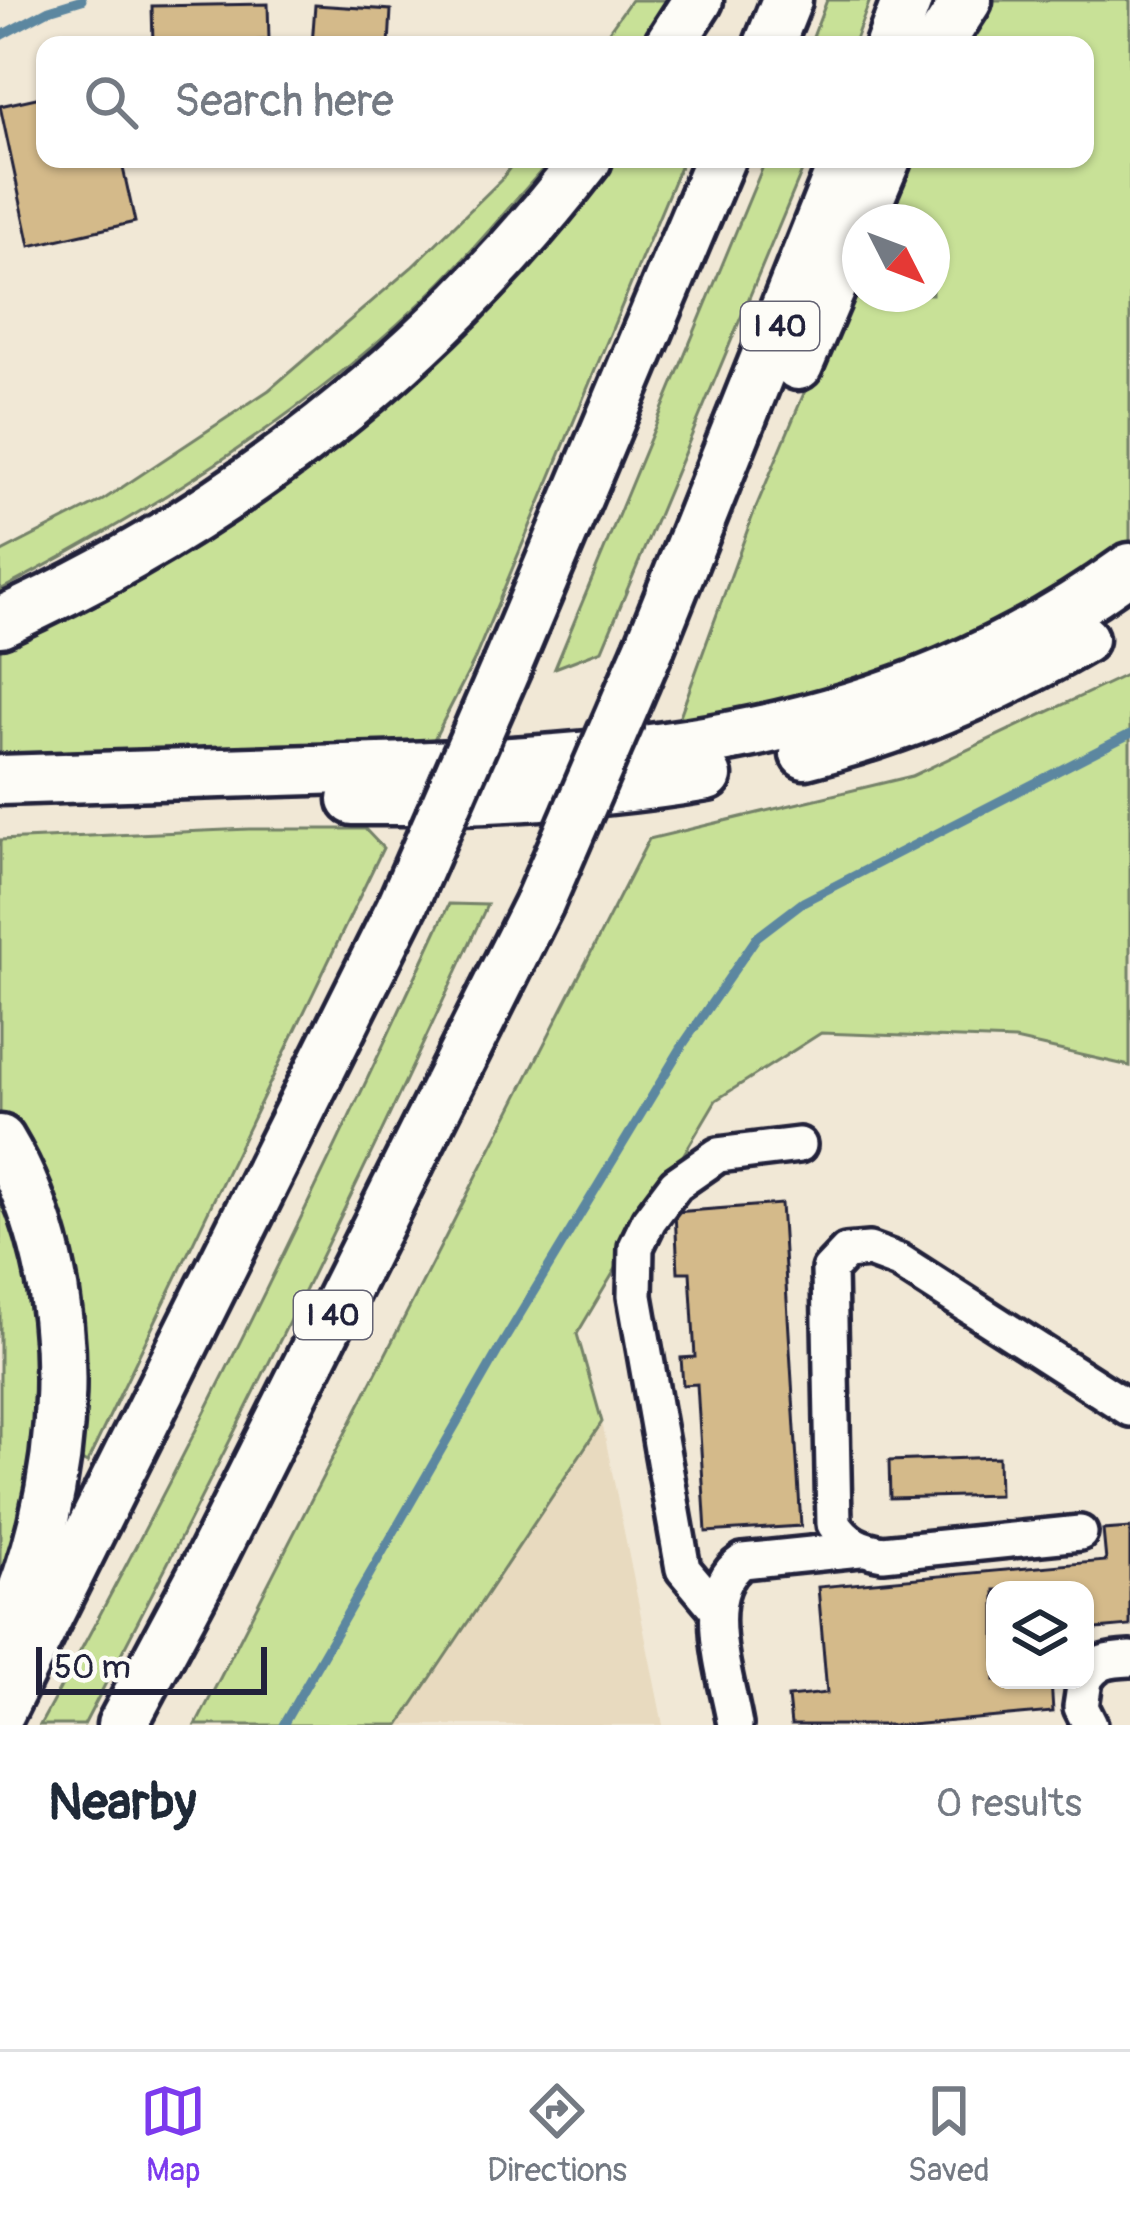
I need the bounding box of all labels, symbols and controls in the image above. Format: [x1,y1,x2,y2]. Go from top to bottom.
search box [36,36,1094,168]
icon: search [78,69,144,135]
text: Search here [174,74,394,130]
north arrow [842,204,950,312]
road number: I 40 [741,302,819,350]
road number: I 40 [294,1291,372,1339]
map controls [986,1581,1094,1689]
button: layers [986,1581,1094,1689]
scale bar [36,1641,267,1694]
text: 50 m [54,1647,131,1688]
text: Nearby [48,1771,196,1835]
text: 0 results [936,1779,1082,1828]
tab: Map [140,2078,206,2191]
tab: Directions [487,2078,627,2191]
tab: Saved [908,2078,990,2191]

